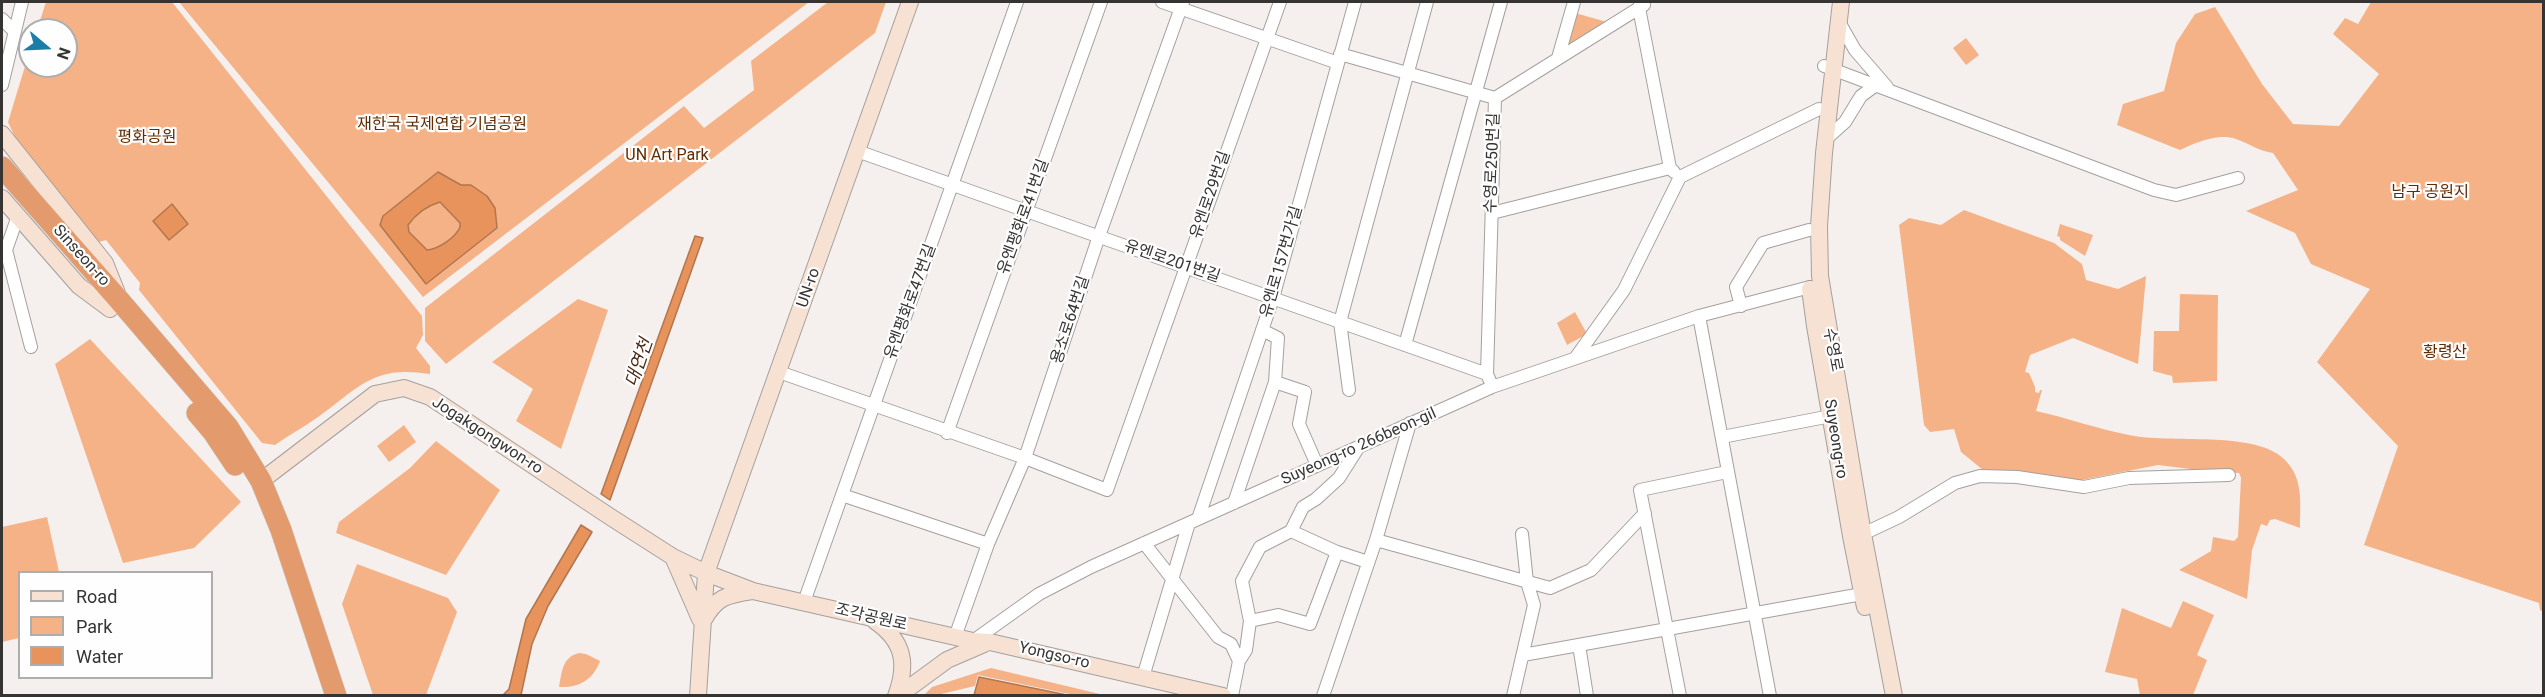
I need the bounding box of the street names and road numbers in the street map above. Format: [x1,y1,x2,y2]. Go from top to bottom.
street label: 수영로250번길 [1482,112,1504,214]
street label: 유엔로29번길 [1187,149,1235,241]
street label: 유엔평화로41번길 [994,157,1054,277]
street label: 유엔로157번가길 [1257,204,1307,320]
street label: Sinseon-ro [49,221,113,291]
street label: 유엔로201번길 [1121,237,1223,287]
street label: 유엔평화로47번길 [881,242,941,362]
street label: UN-ro [793,266,825,310]
street label: 용소로64번길 [1048,273,1094,367]
street label: 수영로 [1818,326,1846,374]
street label: Jogakgongwon-ro [428,393,546,479]
street label: Suyeong-ro [1819,398,1851,480]
street label: Suyeong-ro 266beon-gil [1279,404,1439,490]
street label: 조각공원로 [833,600,909,636]
street label: Yongso-ro [1017,639,1091,673]

